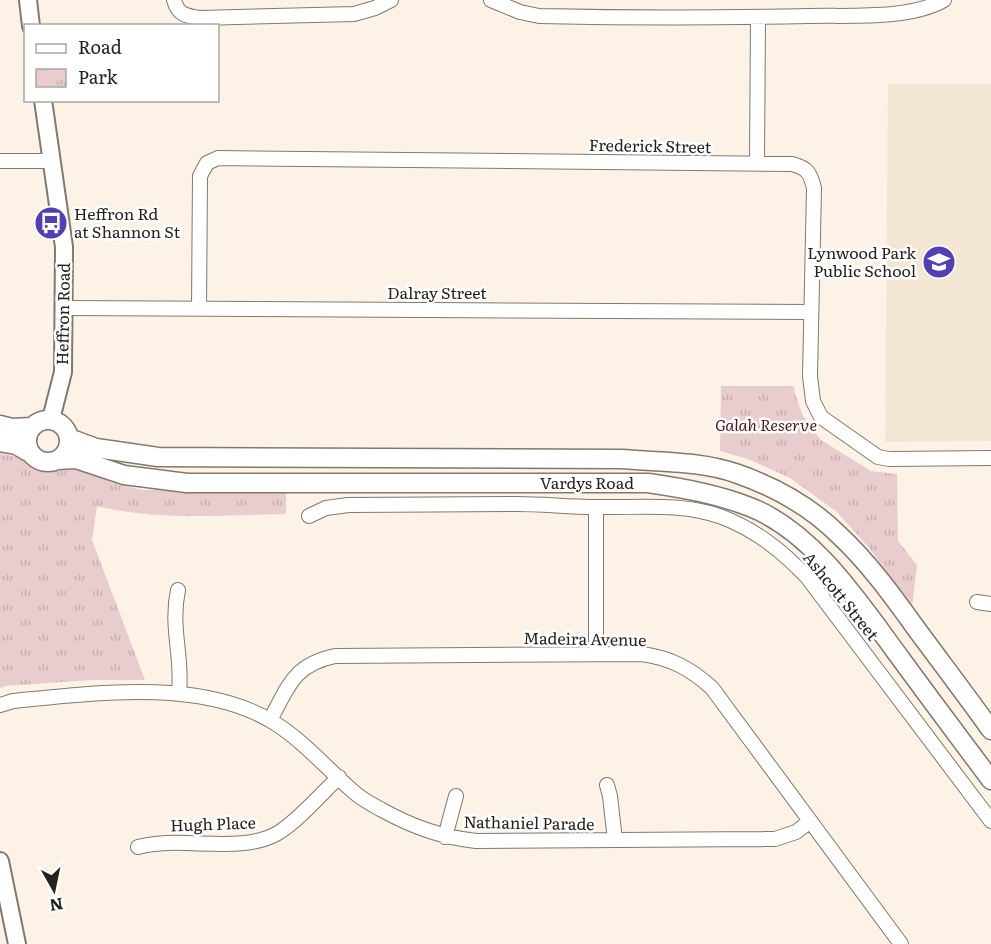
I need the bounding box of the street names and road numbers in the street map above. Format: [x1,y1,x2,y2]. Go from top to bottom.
street label: Frederick Street [589,132,712,158]
street label: Heffron Road [49,262,75,365]
street label: Dalray Street [387,280,487,304]
street label: Vardys Road [540,470,634,494]
street label: Ashcott Street [798,546,886,645]
street label: Madeira Avenue [523,625,647,651]
street label: Nathaniel Parade [463,809,595,835]
street label: Hugh Place [170,810,256,836]

